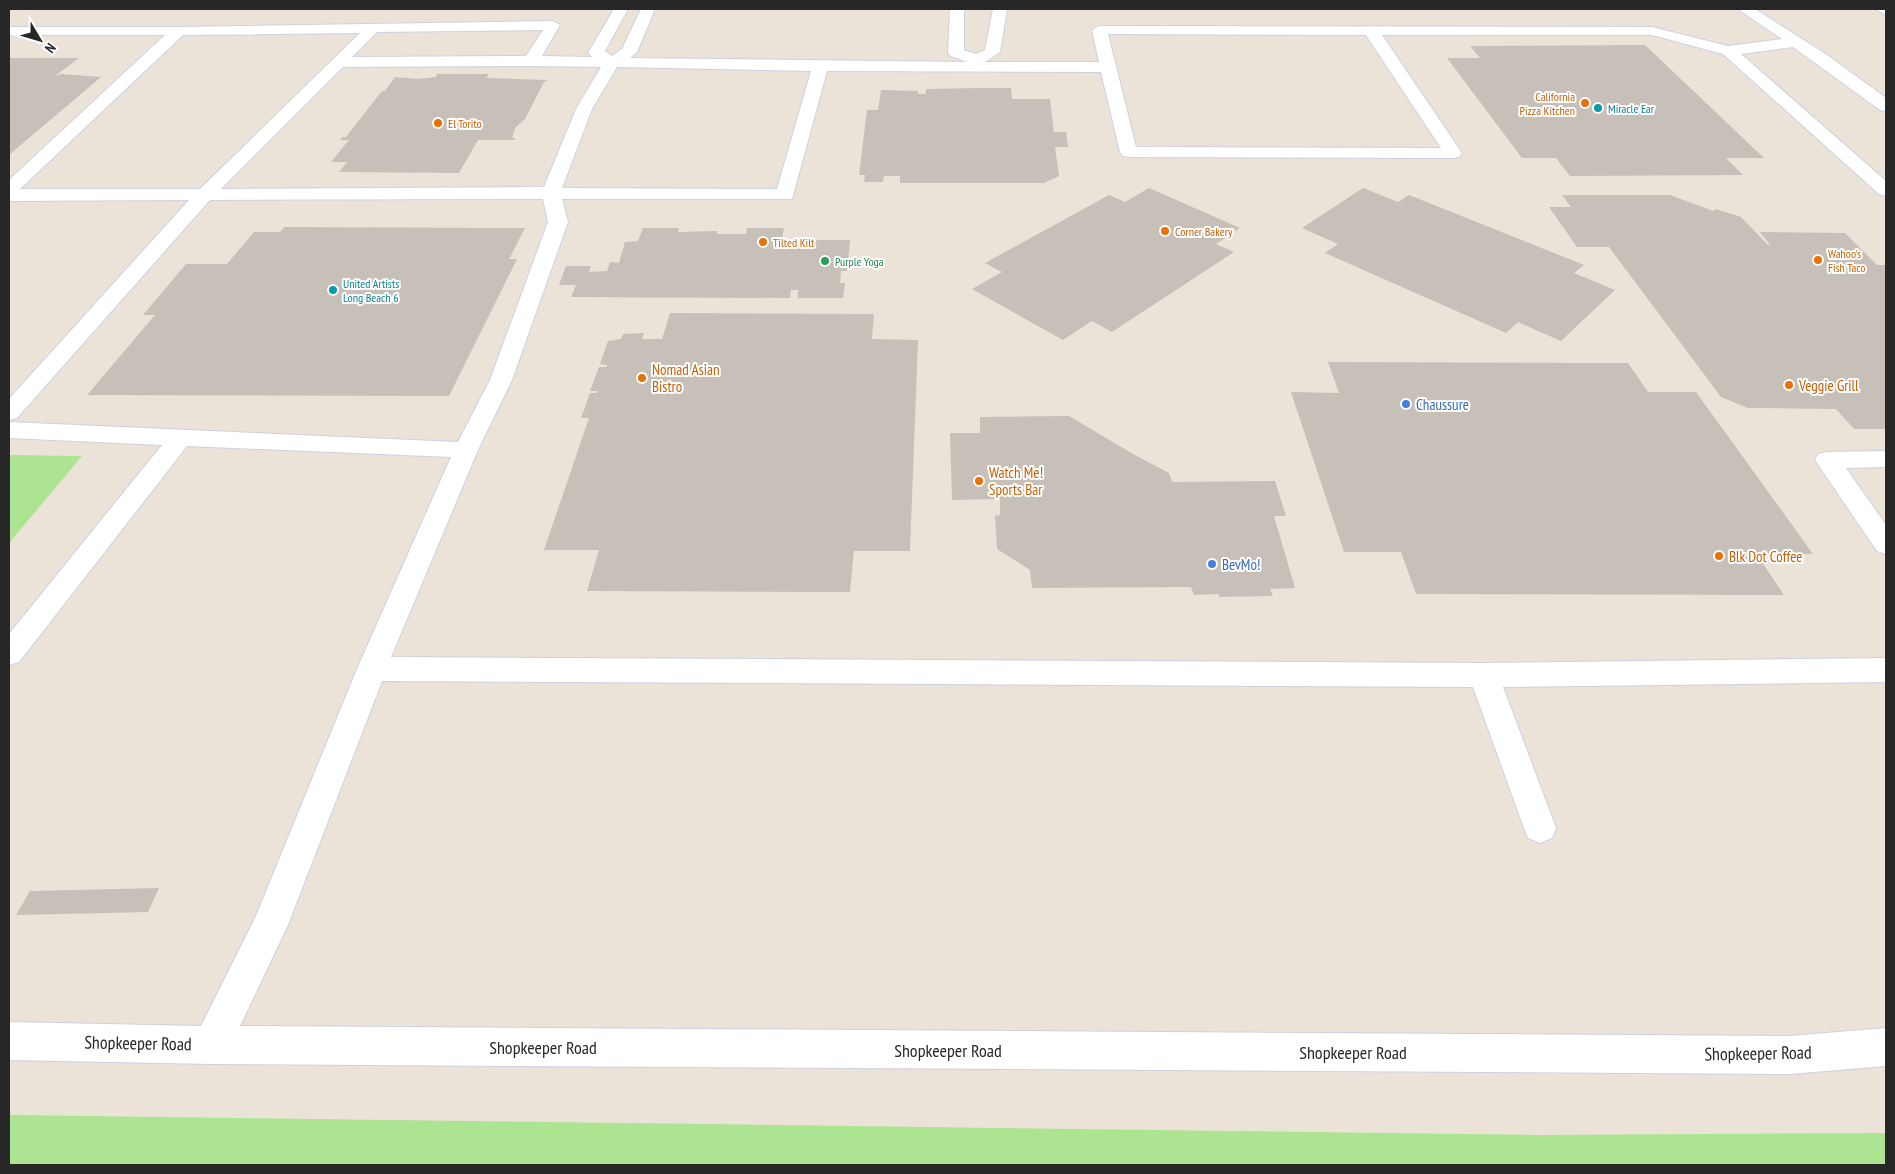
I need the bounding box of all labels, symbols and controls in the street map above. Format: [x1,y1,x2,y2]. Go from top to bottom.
north arrow [15,15,65,65]
text: N [41,39,60,57]
place label: California Pizza Kitchen [1519,89,1575,118]
marker: California Pizza Kitchen [1579,97,1591,109]
place label: Miracle Ear [1608,101,1655,116]
marker: Miracle Ear [1592,102,1604,114]
place label: El Torito [448,116,482,131]
marker: El Torito [432,117,444,129]
place label: Corner Bakery [1175,224,1233,239]
marker: Corner Bakery [1159,225,1171,237]
place label: Tilted Kilt [773,235,815,250]
marker: Tilted Kilt [757,236,769,248]
place label: Wahoo's Fish Taco [1828,246,1866,275]
place label: Purple Yoga [835,254,884,269]
marker: Wahoo's Fish Taco [1812,254,1824,266]
marker: Purple Yoga [819,255,831,267]
place label: United Artists Long Beach 6 [343,276,399,305]
marker: United Artists Long Beach 6 [327,284,339,296]
place label: Nomad Asian Bistro [652,360,720,396]
marker: Nomad Asian Bistro [636,372,648,384]
place label: Veggie Grill [1798,376,1859,395]
marker: Veggie Grill [1783,379,1795,391]
place label: Chaussure [1416,395,1469,414]
marker: Chaussure [1400,398,1412,410]
place label: Watch Me! Sports Bar [989,463,1043,499]
marker: Watch Me! Sports Bar [973,475,985,487]
place label: Blk Dot Coffee [1729,547,1803,566]
marker: Blk Dot Coffee [1713,550,1725,562]
place label: BevMo! [1222,555,1261,574]
marker: BevMo! [1206,558,1218,570]
street label: Shopkeeper Road [84,1031,192,1055]
street label: Shopkeeper Road [489,1036,597,1059]
street label: Shopkeeper Road [894,1039,1002,1062]
street label: Shopkeeper Road [1299,1041,1407,1064]
street label: Shopkeeper Road [1704,1041,1812,1065]

